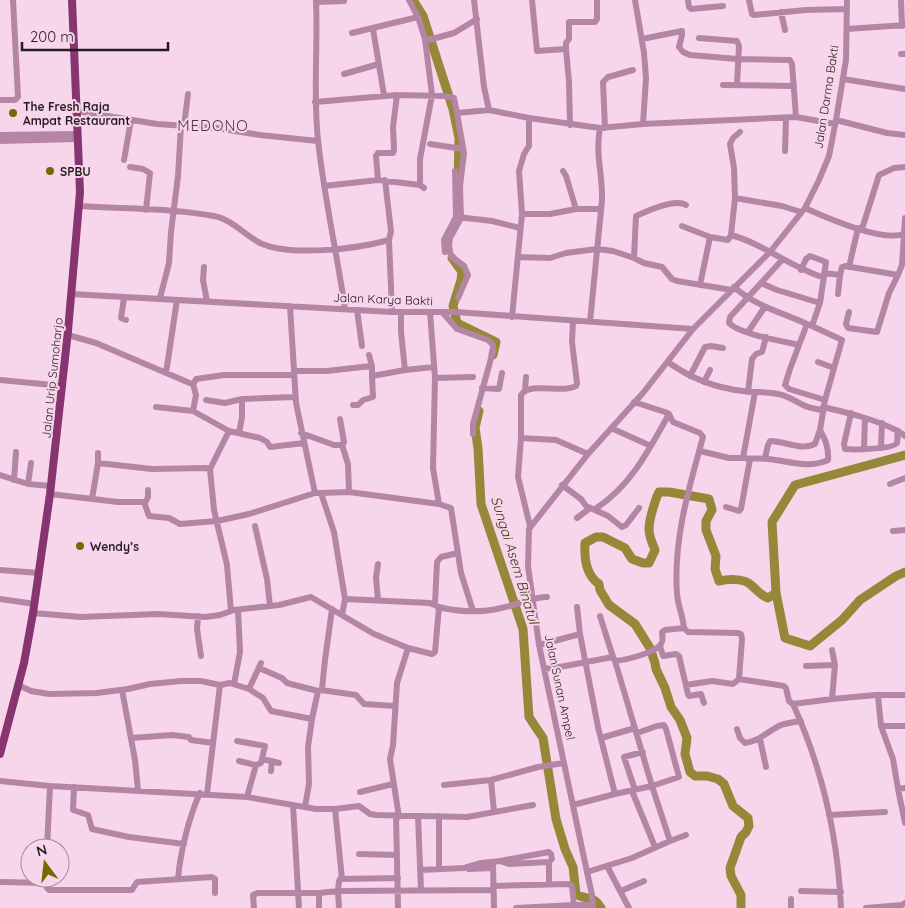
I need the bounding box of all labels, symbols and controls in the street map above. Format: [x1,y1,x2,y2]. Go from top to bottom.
scale bar [22,20,169,52]
text: 200 m [30,27,74,46]
street label: Jalan Darma Bakti [810,44,842,150]
place label: The Fresh Raja Ampat Restaurant [23,99,130,128]
marker: The Fresh Raja Ampat Restaurant [7,107,19,119]
district label: MEDONO [177,116,249,135]
place label: SPBU [60,164,91,179]
marker: SPBU [44,165,56,177]
street label: Jalan Karya Bakti [333,290,433,308]
street label: Jalan Urip Sumoharjo [38,317,66,439]
water label: Sungai Asem Binatul [487,494,544,628]
place label: Wendy’s [90,539,139,554]
marker: Wendy’s [74,540,86,552]
street label: Jalan Sunan Ampel [541,633,579,741]
north arrow [20,838,70,888]
text: N [34,840,49,860]

